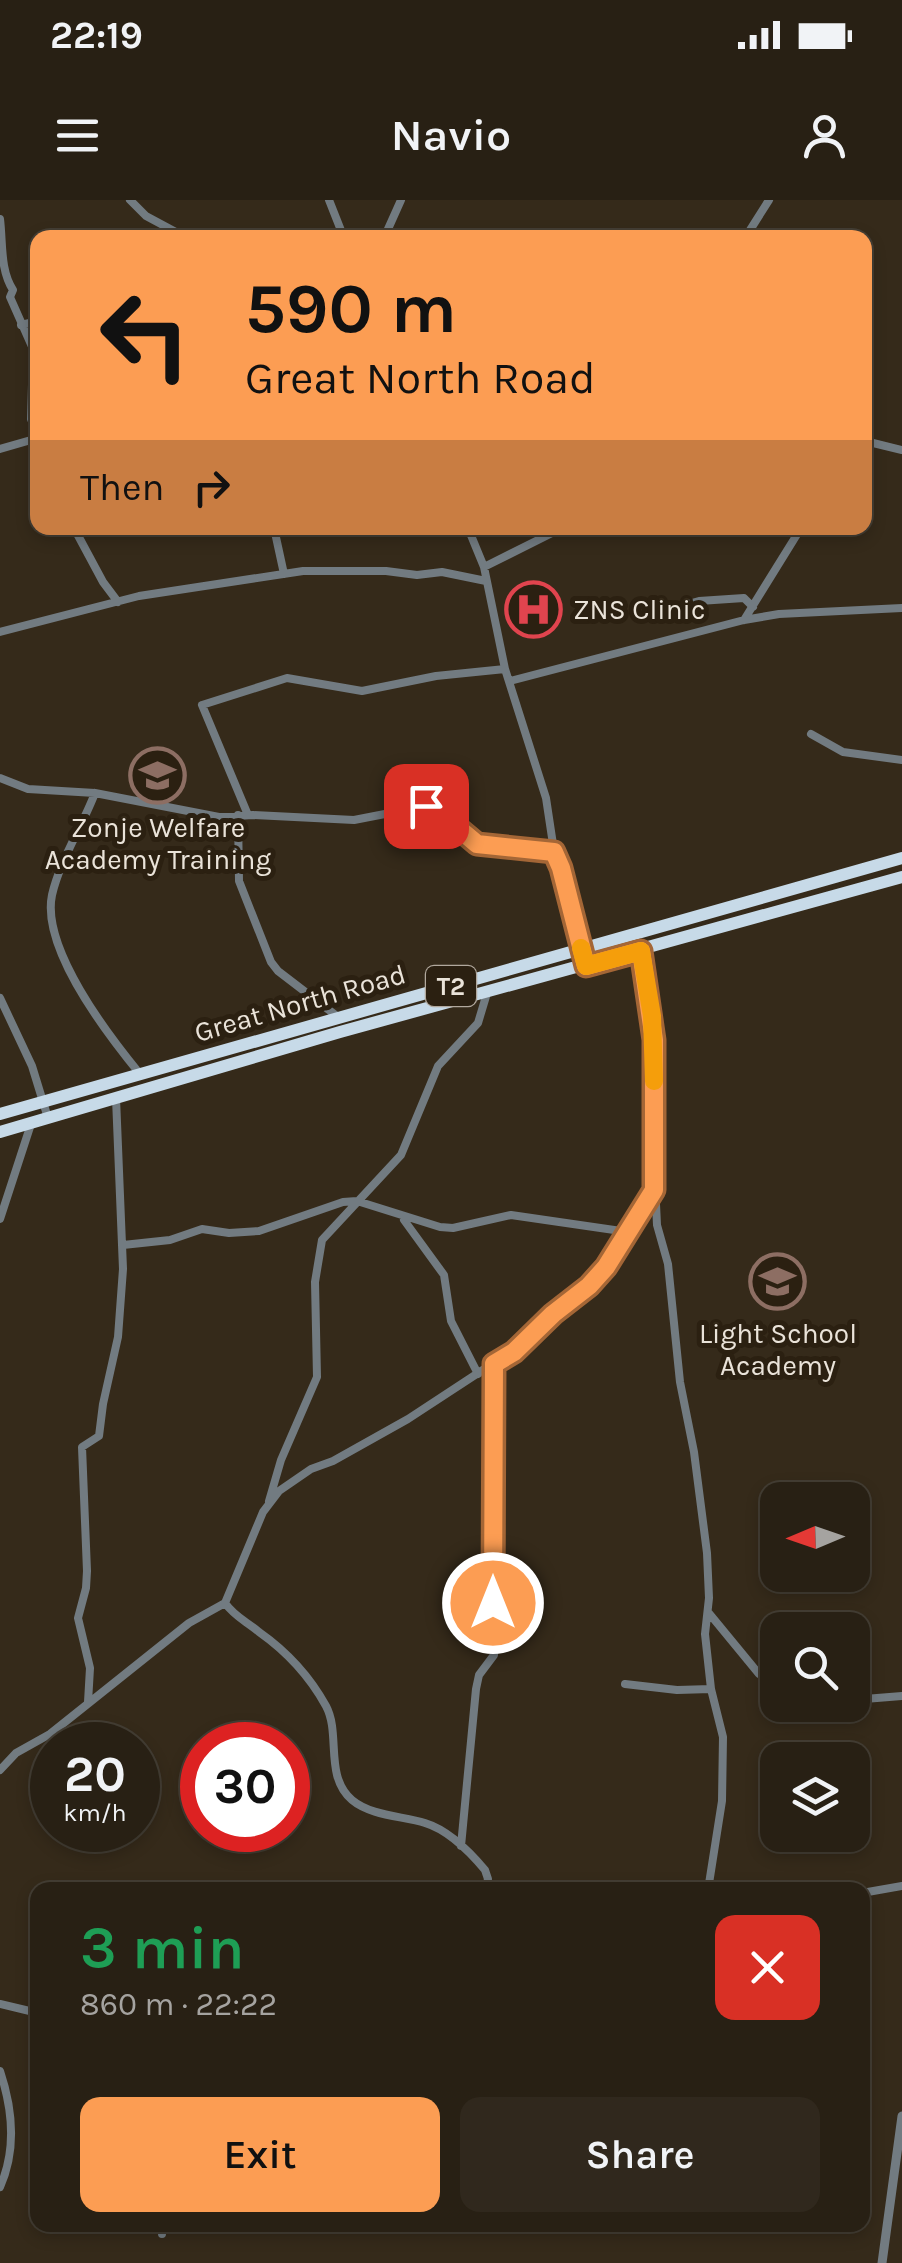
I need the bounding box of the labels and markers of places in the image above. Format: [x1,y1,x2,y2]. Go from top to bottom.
hospital icon: ZNS Clinic [504,579,564,639]
place label: ZNS Clinic [573,593,705,626]
school or university icon: Zonje Welfare Academy Training [128,746,188,806]
pin [384,764,469,849]
place label: Zonje Welfare Academy Training [45,811,271,876]
school or university icon: Light School Academy [748,1252,808,1312]
place label: Light School Academy [699,1317,857,1382]

